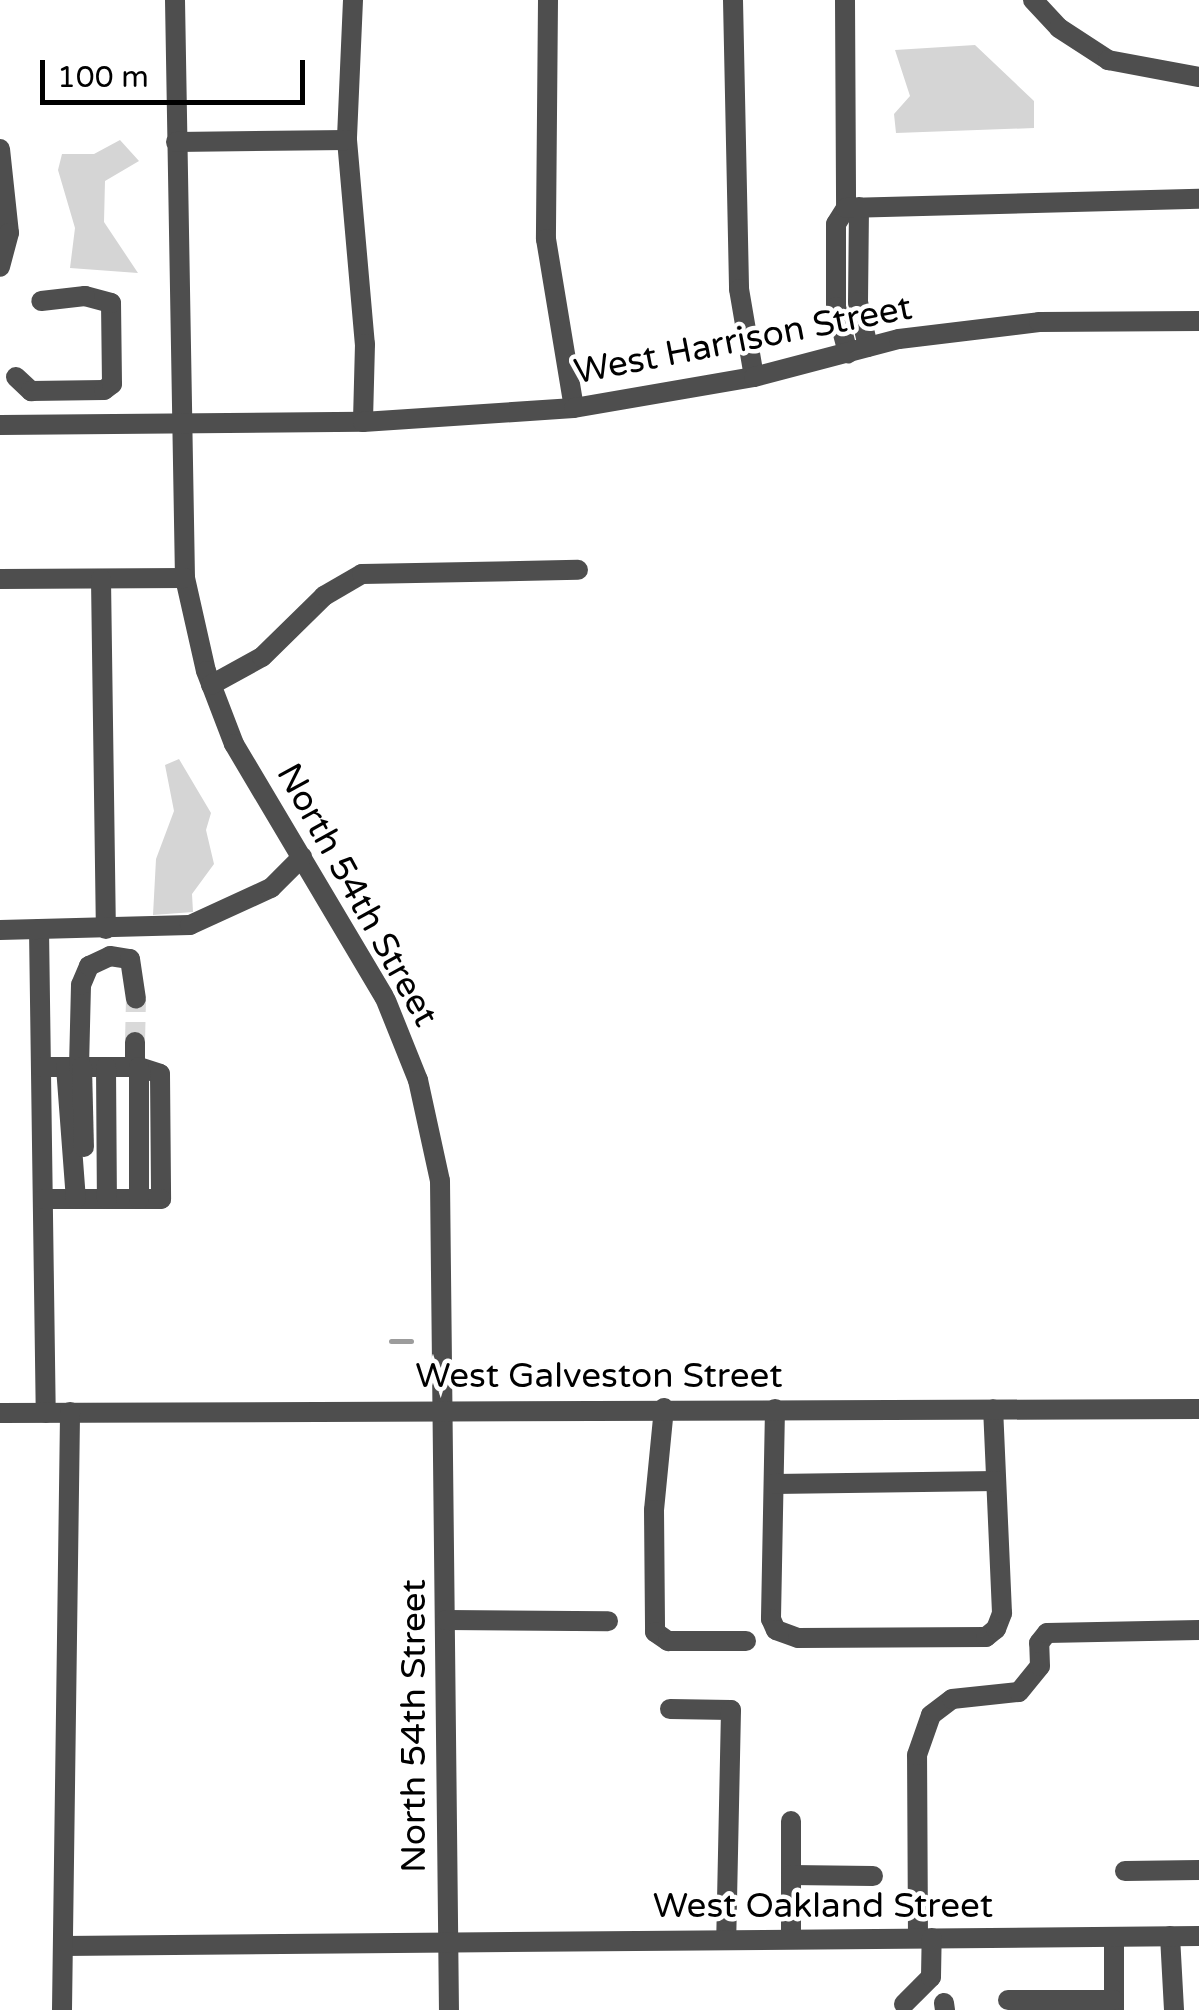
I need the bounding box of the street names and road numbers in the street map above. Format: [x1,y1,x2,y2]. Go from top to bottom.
street label: West Harrison Street [571,287,915,393]
street label: North 54th Street [267,756,447,1034]
street label: West Galveston Street [415,1355,783,1397]
street label: North 54th Street [393,1579,435,1873]
street label: West Oakland Street [653,1885,993,1927]

